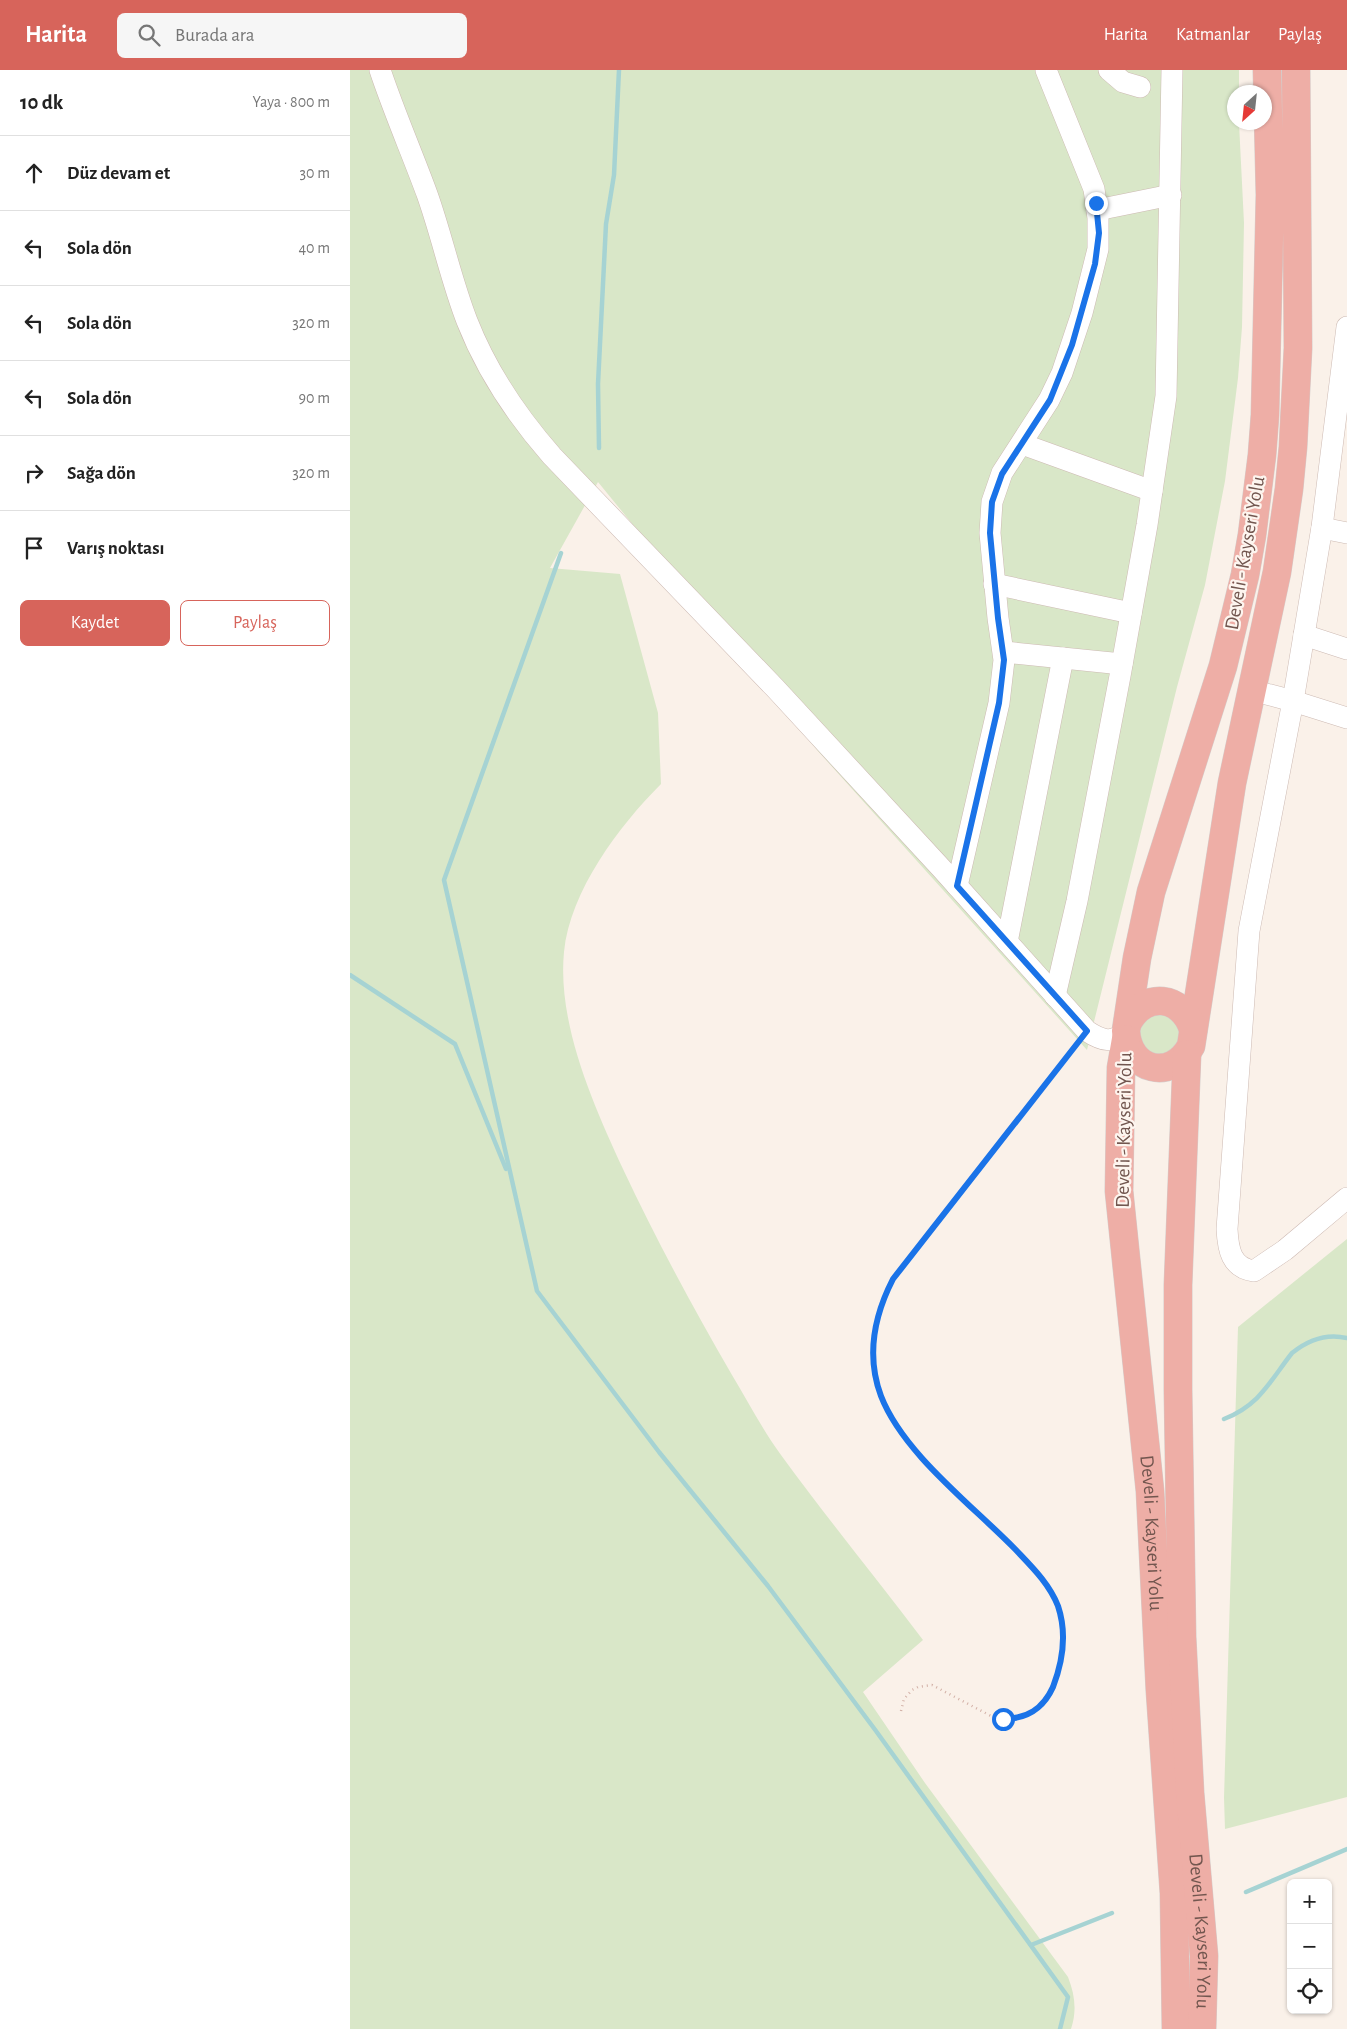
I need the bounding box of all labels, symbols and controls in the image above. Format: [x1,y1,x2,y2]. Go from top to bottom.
search box [117,13,467,58]
icon: search [135,21,163,49]
text: Harita [25,23,87,47]
text: Burada ara [175,26,254,45]
text: Harita [1104,26,1148,44]
text: Katmanlar [1176,26,1250,44]
text: Paylaş [1278,26,1322,44]
north arrow [1227,85,1272,130]
text: 10 dk [20,92,63,113]
text: Yaya · 800 m [253,94,330,110]
icon: ahead [20,159,48,187]
text: Düz devam et [67,164,170,183]
text: 30 m [300,165,330,181]
route end [1085,192,1108,215]
icon: left [20,234,48,262]
text: Sola dön [67,239,132,258]
text: 40 m [298,240,330,256]
icon: left [20,309,48,337]
text: Sola dön [67,314,132,333]
text: 320 m [292,315,330,331]
icon: left [20,384,48,412]
text: Sola dön [67,389,132,408]
text: 90 m [299,390,330,406]
icon: right [20,459,48,487]
text: Sağa dön [67,464,136,483]
text: 320 m [292,465,330,481]
street label: Develi - Kayseri Yolu [1222,475,1268,631]
icon: arrive [20,534,48,562]
text: Varış noktası [67,539,165,558]
button: Kaydet [20,600,170,646]
button: Paylaş [180,600,330,646]
street label: Develi - Kayseri Yolu [1113,1052,1135,1208]
street label: Develi - Kayseri Yolu [1136,1454,1166,1611]
route start [992,1708,1015,1731]
street label: Develi - Kayseri Yolu [1185,1853,1214,2009]
map controls [1287,1879,1332,2014]
button: + [1287,1879,1332,1924]
button: − [1287,1924,1332,1969]
button: locate [1287,1969,1332,2014]

